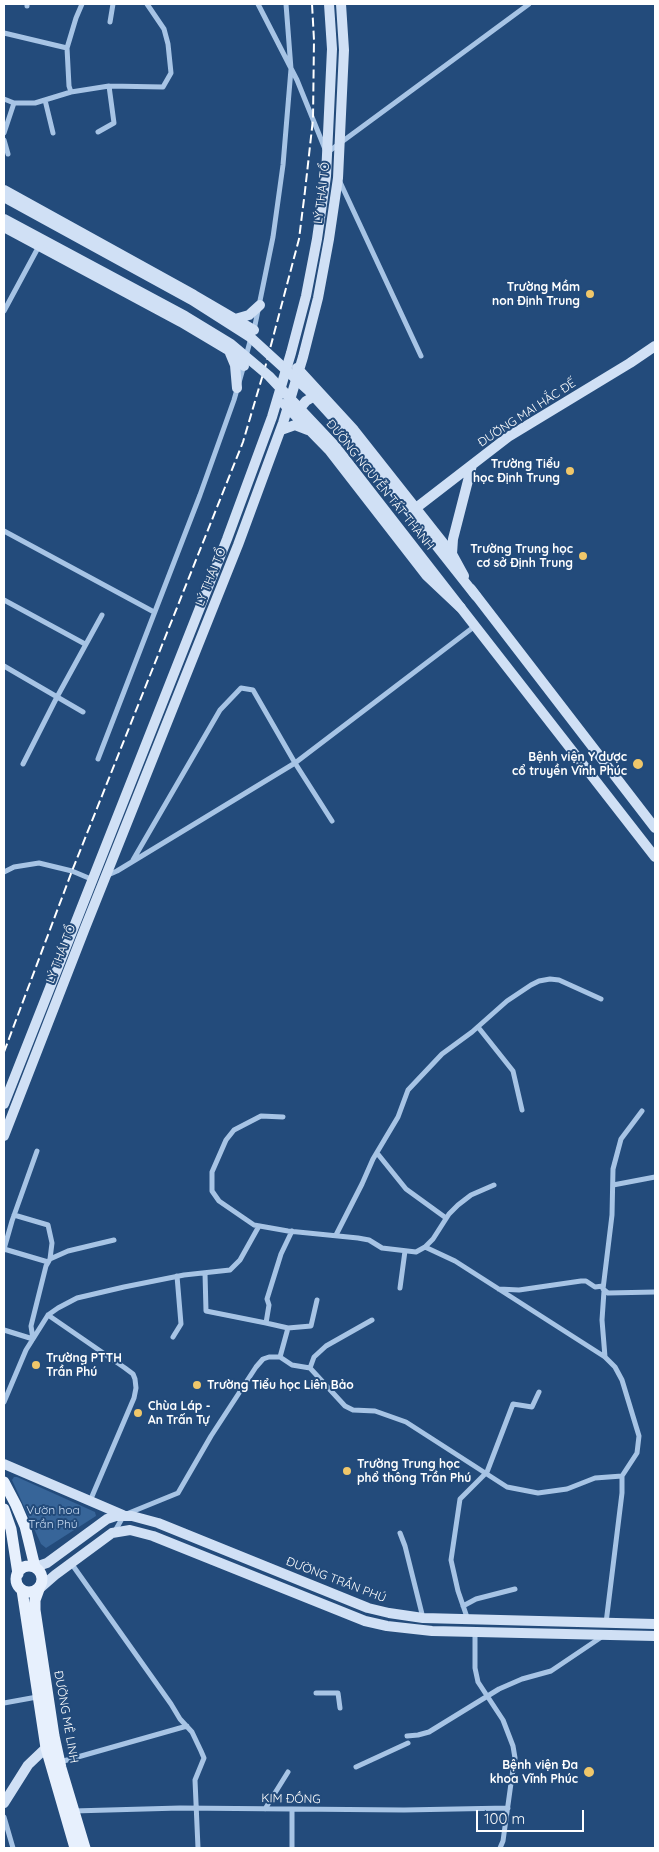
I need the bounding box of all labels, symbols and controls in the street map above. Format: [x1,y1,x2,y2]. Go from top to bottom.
street label: LÝ THÁI TỔ [311,161,333,225]
place label: Trường Mầm non Định Trung [492,280,580,308]
marker: Trường Mầm non Định Trung [584,288,596,300]
street label: ĐƯỜNG MAI HẮC ĐẾ [475,376,579,450]
street label: ĐƯỜNG NGUYỄN TẤT THÀNH [323,417,437,553]
place label: Trường Tiểu học Định Trung [473,457,560,485]
marker: Trường Tiểu học Định Trung [564,465,576,477]
place label: Trường Trung học cơ sở Định Trung [470,542,573,570]
street label: LÝ THÁI TỔ [193,546,229,608]
marker: Trường Trung học cơ sở Định Trung [577,550,589,562]
place label: Bệnh viện Y dược cổ truyền Vĩnh Phúc [512,750,627,778]
marker: Bệnh viện Y dược cổ truyền Vĩnh Phúc [631,757,645,771]
street label: LÝ THÁI TỔ [43,922,79,986]
place label: Trường PTTH Trần Phú [46,1351,122,1379]
marker: Trường PTTH Trần Phú [30,1359,42,1371]
place label: Trường Tiểu học Liên Bảo [207,1378,354,1392]
marker: Trường Tiểu học Liên Bảo [191,1379,203,1391]
place label: Chùa Láp - An Trấn Tự [148,1399,210,1427]
marker: Chùa Láp - An Trấn Tự [132,1407,144,1419]
place label: Trường Trung học phổ thông Trần Phú [357,1457,471,1485]
marker: Trường Trung học phổ thông Trần Phú [341,1465,353,1477]
park label: Vườn hoa Trần Phú [26,1503,80,1531]
street label: ĐƯỜNG TRẦN PHÚ [284,1554,388,1606]
street label: ĐƯỜNG MÊ LINH [51,1670,81,1764]
place label: Bệnh viện Đa khoa Vĩnh Phúc [490,1758,578,1786]
marker: Bệnh viện Đa khoa Vĩnh Phúc [582,1765,596,1779]
street label: KIM ĐỒNG [261,1791,321,1807]
scale bar [479,1800,586,1832]
text: 100 m [484,1809,525,1828]

